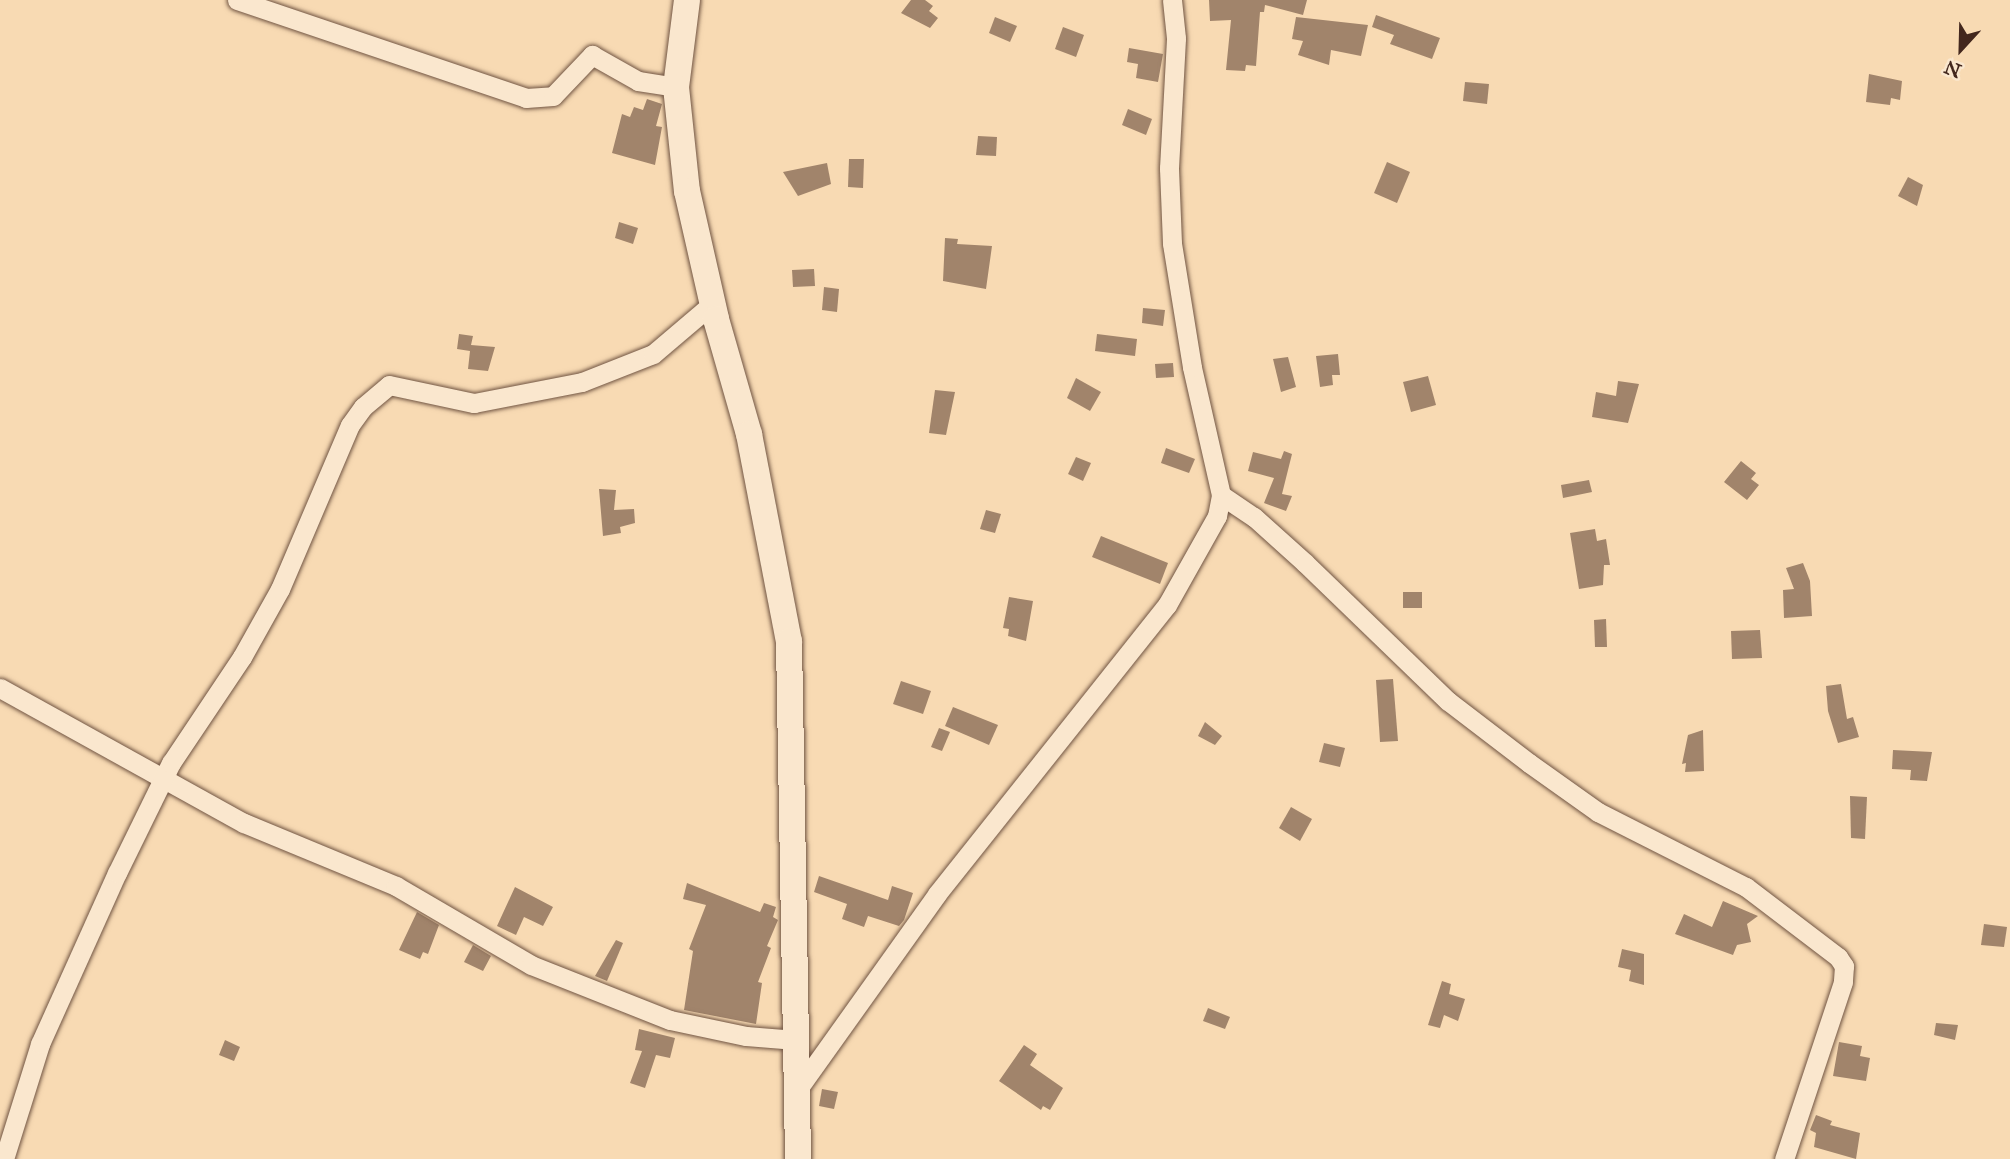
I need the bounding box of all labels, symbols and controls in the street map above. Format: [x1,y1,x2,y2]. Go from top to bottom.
north arrow [1926,14,1996,84]
text: N [1941,55,1965,83]

